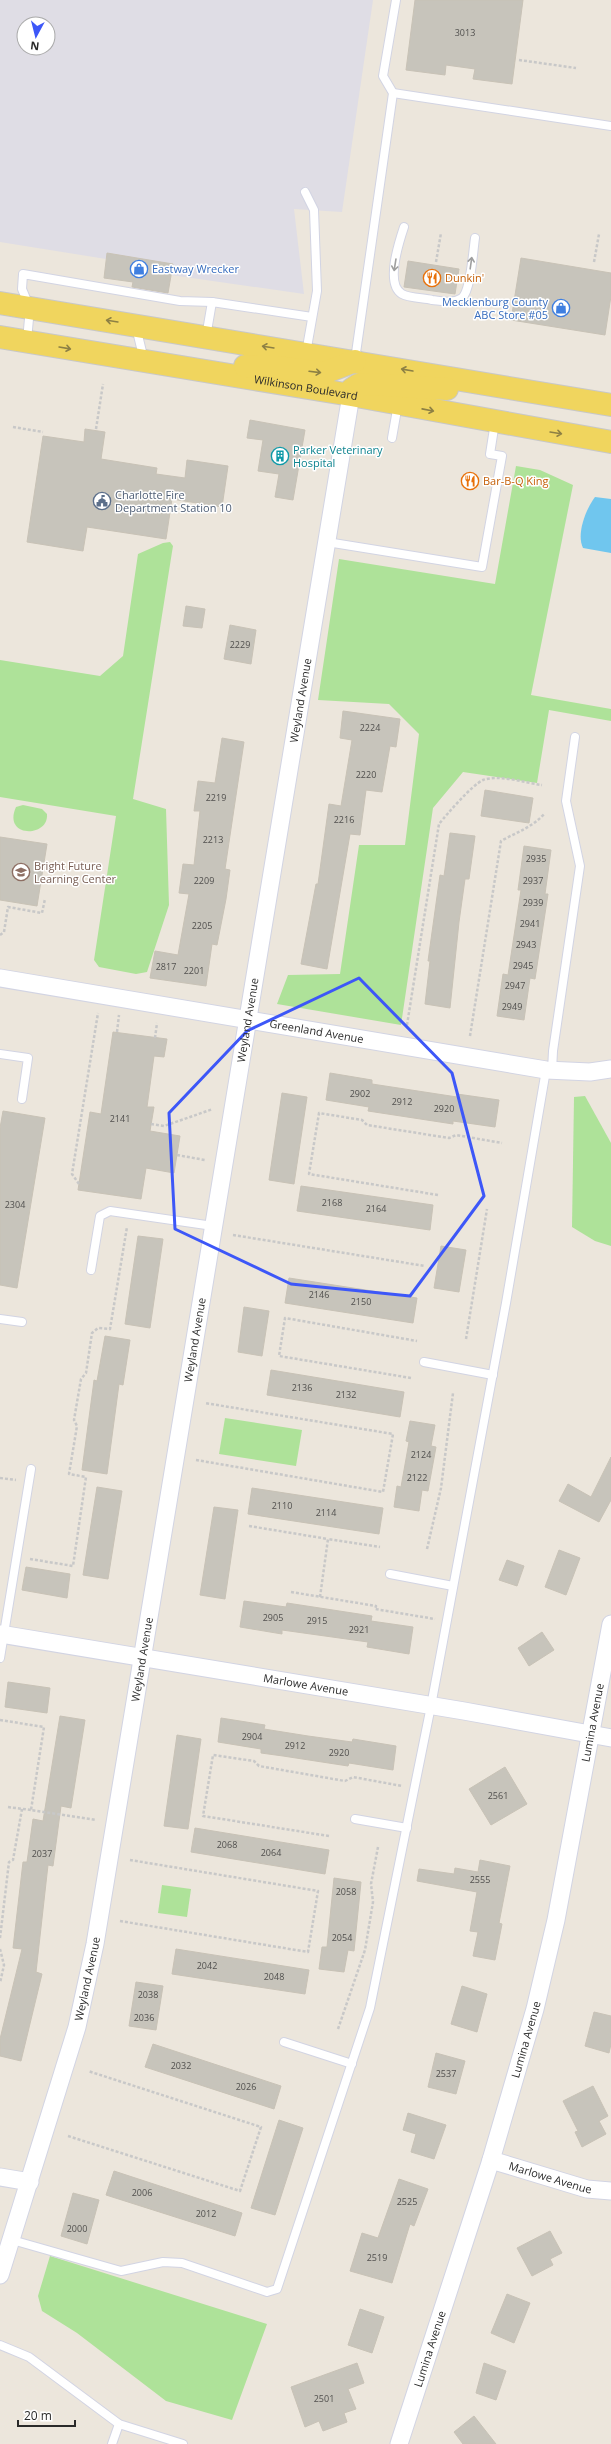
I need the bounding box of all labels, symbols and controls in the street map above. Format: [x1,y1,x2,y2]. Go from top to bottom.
north arrow [16,16,56,56]
house number: 3013 [455,26,475,39]
text: N [29,38,40,54]
one-way arrow [467,257,475,270]
one-way arrow [391,258,399,271]
shop icon: Eastway Wrecker [129,259,149,279]
place label: Eastway Wrecker [152,261,239,276]
restaurant icon: Dunkin' [422,268,442,288]
place label: Dunkin' [445,270,484,285]
place label: Mecklenburg County ABC Store #05 [442,294,548,322]
shop icon: Mecklenburg County ABC Store #05 [551,298,571,318]
one-way arrow [105,317,118,325]
one-way arrow [261,342,274,350]
one-way arrow [58,344,71,352]
one-way arrow [401,366,414,374]
one-way arrow [308,369,321,376]
street label: Wilkinson Boulevard [253,371,359,403]
one-way arrow [421,406,434,414]
one-way arrow [549,429,562,437]
place label: Parker Veterinary Hospital [293,442,383,470]
building icon: Parker Veterinary Hospital [270,446,290,466]
restaurant icon: Bar-B-Q King [460,471,480,491]
place label: Bar-B-Q King [483,473,549,488]
place label: Charlotte Fire Department Station 10 [115,487,232,515]
public building icon: Charlotte Fire Department Station 10 [92,491,112,511]
house number: 2229 [230,638,250,651]
street label: Weyland Avenue [286,657,314,744]
house number: 2224 [360,721,380,734]
house number: 2220 [356,768,376,781]
house number: 2219 [206,791,226,804]
house number: 2216 [334,813,354,826]
house number: 2213 [203,833,223,846]
house number: 2935 [526,852,546,865]
place label: Bright Future Learning Center [34,858,117,886]
school or university icon: Bright Future Learning Center [11,862,31,882]
house number: 2209 [194,874,214,887]
house number: 2937 [523,874,543,887]
house number: 2939 [523,896,543,909]
house number: 2941 [520,917,540,930]
house number: 2205 [192,919,212,932]
house number: 2943 [516,938,536,951]
house number: 2945 [513,959,533,972]
house number: 2817 [156,960,176,973]
house number: 2201 [184,964,204,977]
street label: Weyland Avenue [233,977,262,1063]
house number: 2947 [505,979,525,992]
house number: 2949 [502,1000,522,1013]
street label: Greenland Avenue [268,1016,365,1046]
house number: 2902 [350,1087,370,1100]
house number: 2912 [392,1095,412,1108]
house number: 2920 [434,1102,454,1115]
house number: 2141 [110,1112,130,1125]
house number: 2168 [322,1196,342,1209]
house number: 2304 [5,1198,25,1211]
house number: 2164 [366,1202,386,1215]
house number: 2146 [309,1288,329,1301]
house number: 2150 [351,1295,371,1308]
street label: Weyland Avenue [180,1296,209,1383]
house number: 2136 [292,1381,312,1394]
house number: 2132 [336,1388,356,1401]
house number: 2124 [411,1448,431,1461]
house number: 2122 [407,1471,427,1484]
house number: 2110 [272,1499,292,1512]
house number: 2114 [316,1506,336,1519]
house number: 2905 [263,1611,283,1624]
house number: 2915 [307,1614,327,1627]
street label: Weyland Avenue [127,1616,156,1703]
house number: 2921 [349,1623,369,1636]
street label: Marlowe Avenue [262,1670,349,1699]
street label: Lumina Avenue [578,1682,607,1763]
house number: 2904 [242,1730,262,1743]
house number: 2912 [285,1739,305,1752]
house number: 2920 [329,1746,349,1759]
house number: 2561 [488,1789,508,1802]
house number: 2068 [217,1838,237,1851]
house number: 2064 [261,1846,281,1859]
house number: 2037 [32,1847,52,1860]
house number: 2555 [470,1873,490,1886]
house number: 2058 [336,1885,356,1898]
house number: 2054 [332,1931,352,1944]
street label: Weyland Avenue [71,1936,103,2022]
house number: 2042 [197,1959,217,1972]
house number: 2048 [264,1970,284,1983]
house number: 2038 [138,1988,158,2001]
street label: Lumina Avenue [507,1999,544,2080]
house number: 2036 [134,2011,154,2024]
house number: 2032 [171,2059,191,2072]
house number: 2537 [436,2067,456,2080]
house number: 2026 [236,2080,256,2093]
street label: Marlowe Avenue [507,2158,592,2196]
house number: 2006 [132,2186,152,2199]
house number: 2525 [397,2195,417,2208]
house number: 2012 [196,2207,216,2220]
house number: 2000 [67,2222,87,2235]
house number: 2519 [367,2251,387,2264]
street label: Lumina Avenue [410,2309,449,2389]
house number: 2501 [314,2392,334,2405]
scale bar [18,2402,75,2428]
text: 20 m [24,2407,52,2424]

